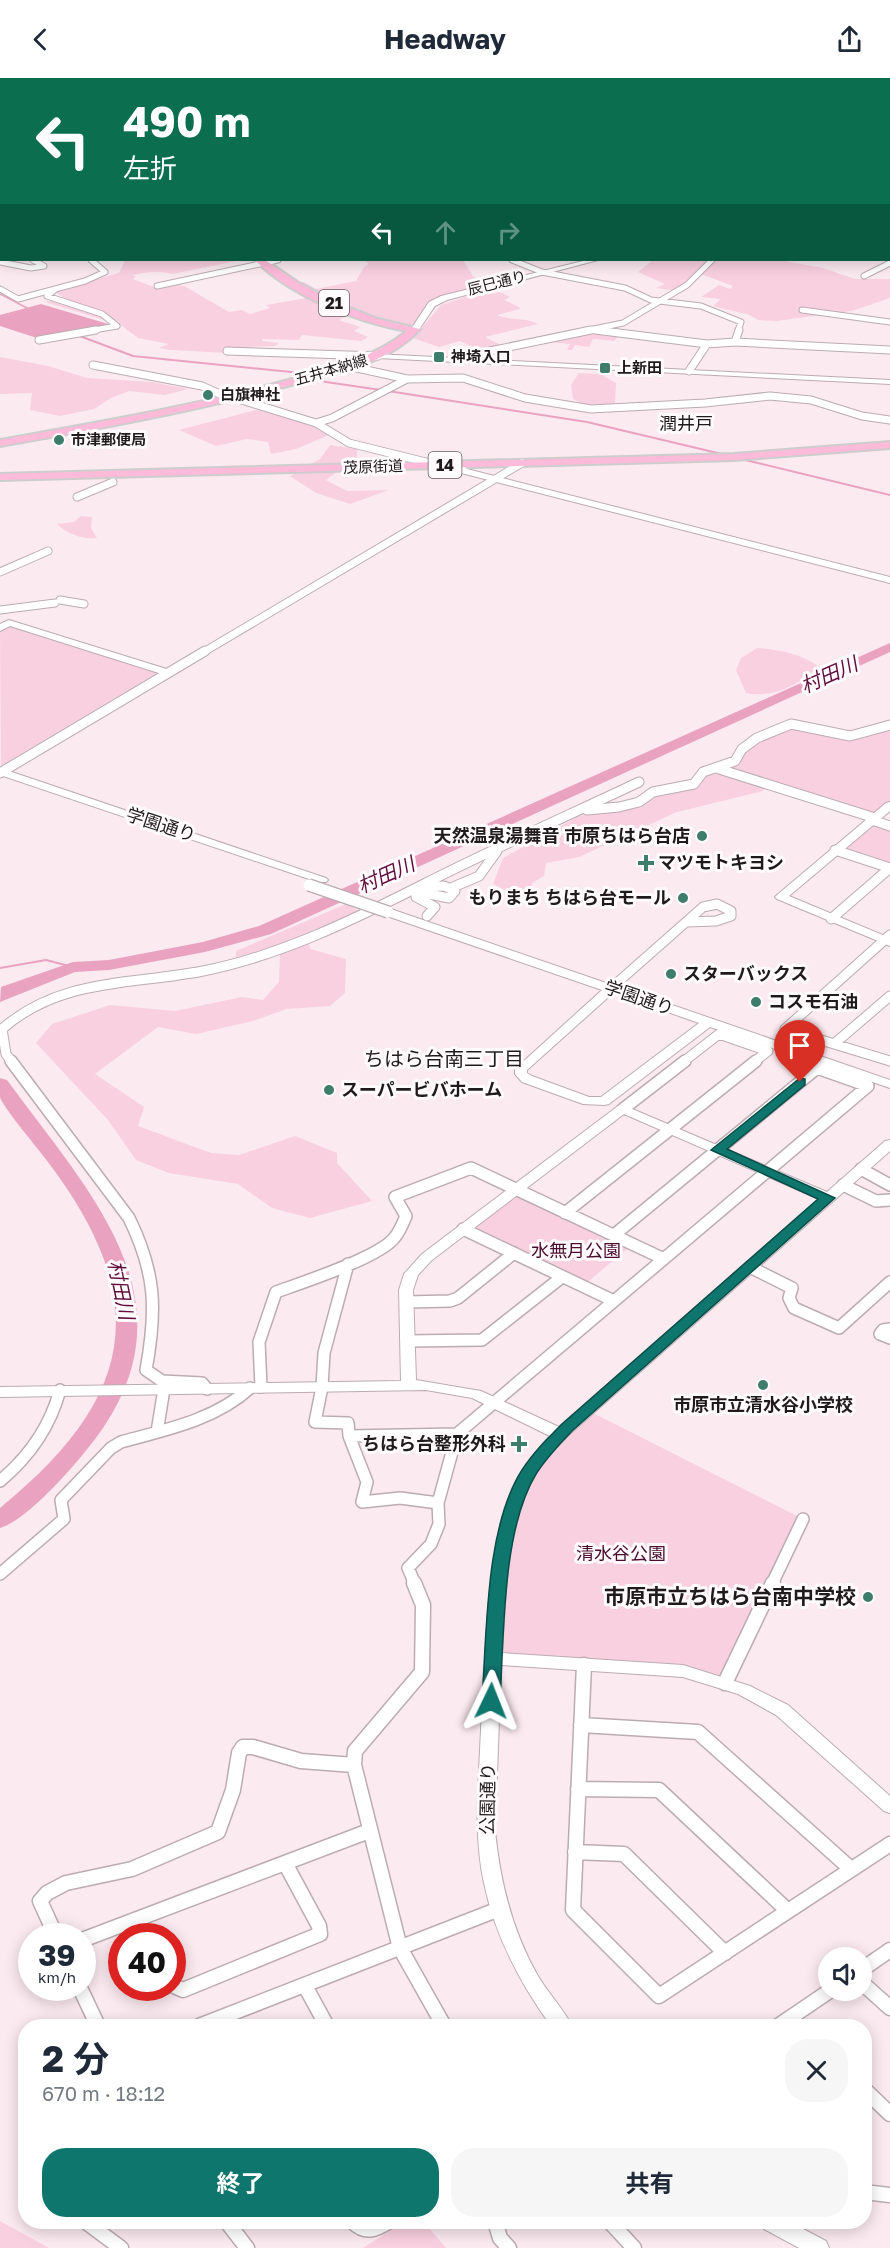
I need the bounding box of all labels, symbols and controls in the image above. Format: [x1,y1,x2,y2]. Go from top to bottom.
icon: back [24,23,57,56]
text: Headway [384,23,506,55]
icon: share [833,23,866,56]
text: 490 m [123,96,250,146]
icon: left [24,102,102,180]
text: 左折 [123,152,177,184]
icon: left [366,216,399,249]
icon: ahead [429,216,462,249]
icon: right [492,216,525,249]
street label: 辰巳通り [465,266,528,298]
road number: 21 [319,290,349,316]
place label: 神埼入口 [450,347,511,365]
street label: 五井本納線 [292,350,369,388]
marker: 神埼入口 [432,350,446,364]
place label: 上新田 [617,358,662,376]
marker: 上新田 [598,361,612,375]
place label: 白旗神社 [220,385,280,403]
marker: 白旗神社 [201,388,215,402]
district label: 潤井戸 [659,412,713,434]
place label: 市津郵便局 [71,430,146,448]
marker: 市津郵便局 [52,433,66,447]
road number: 14 [428,452,462,478]
street label: 茂原街道 [343,456,403,476]
water label: 村田川 [796,650,863,697]
street label: 学園通り [124,802,199,846]
place label: 天然温泉湯舞音 市原ちはら台店 [434,824,690,846]
marker: 天然温泉湯舞音 市原ちはら台店 [695,829,709,843]
water label: 村田川 [353,850,420,897]
place label: マツモトキヨシ [658,851,784,873]
marker: マツモトキヨシ [639,856,653,870]
place label: もりまち ちはら台モール [469,886,671,908]
marker: もりまち ちはら台モール [676,891,690,905]
place label: スターバックス [683,962,808,984]
marker: スターバックス [664,967,678,981]
street label: 学園通り [602,975,677,1019]
place label: コスモ石油 [768,990,858,1012]
marker: コスモ石油 [749,995,763,1009]
pin [774,1020,825,1082]
icon: arrive [783,1029,816,1062]
district label: ちはら台南三丁目 [364,1046,524,1070]
place label: スーパービバホーム [341,1078,502,1100]
marker: スーパービバホーム [322,1083,336,1097]
park label: 水無月公園 [531,1239,621,1261]
water label: 村田川 [104,1258,140,1324]
marker: 市原市立清水谷小学校 [756,1378,770,1392]
place label: 市原市立清水谷小学校 [673,1393,853,1415]
place label: ちはら台整形外科 [362,1432,506,1454]
marker: ちはら台整形外科 [510,1435,528,1453]
park label: 清水谷公園 [576,1542,666,1564]
place label: 市原市立ちはら台南中学校 [604,1583,856,1609]
marker: 市原市立ちはら台南中学校 [861,1590,875,1604]
position arrow [459,1669,523,1733]
street label: 公園通り [475,1763,499,1835]
speed limit sign: 40 [108,1923,186,2001]
text: 39 [38,1937,76,1973]
map controls [818,1947,872,2001]
button: sound [818,1947,872,2001]
text: km/h [38,1968,76,1986]
text: 2 分 [42,2037,109,2080]
button: close [785,2039,848,2102]
text: 670 m · 18:12 [42,2081,165,2105]
button: 終了 [42,2148,439,2217]
button: 共有 [451,2148,848,2217]

